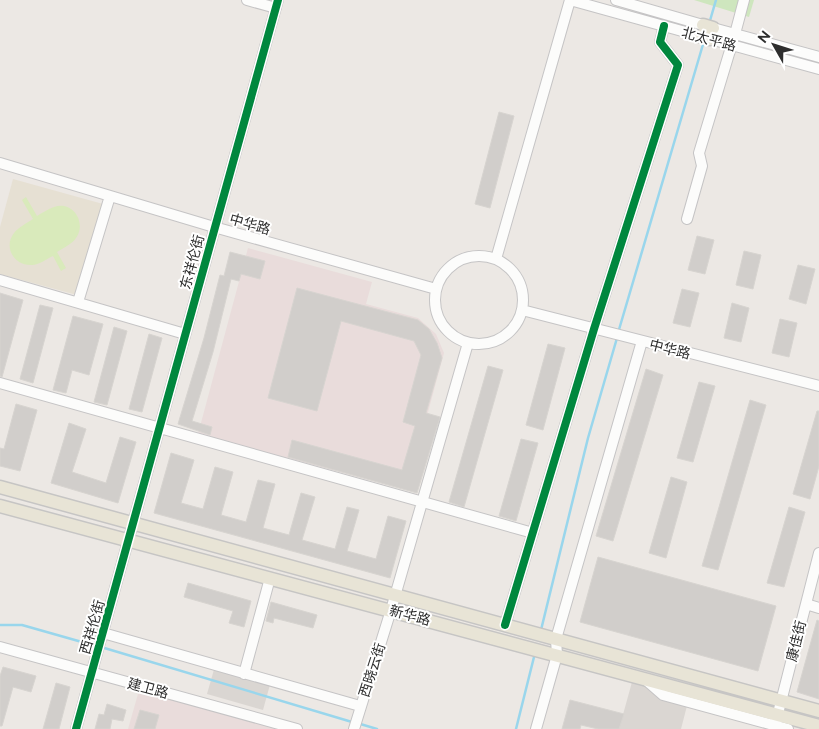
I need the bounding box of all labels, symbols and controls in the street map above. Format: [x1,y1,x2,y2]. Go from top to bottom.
north arrow [749,20,799,70]
street label: 北太平路 [680,24,738,54]
text: N [754,28,773,46]
street label: 中华路 [228,211,272,237]
street label: 东祥伦街 [177,233,207,291]
street label: 中华路 [648,336,692,362]
street label: 西祥伦街 [77,598,107,656]
street label: 新华路 [388,602,432,628]
street label: 康佳街 [783,619,809,663]
street label: 西晓云街 [356,641,388,699]
street label: 建卫路 [126,675,170,701]

